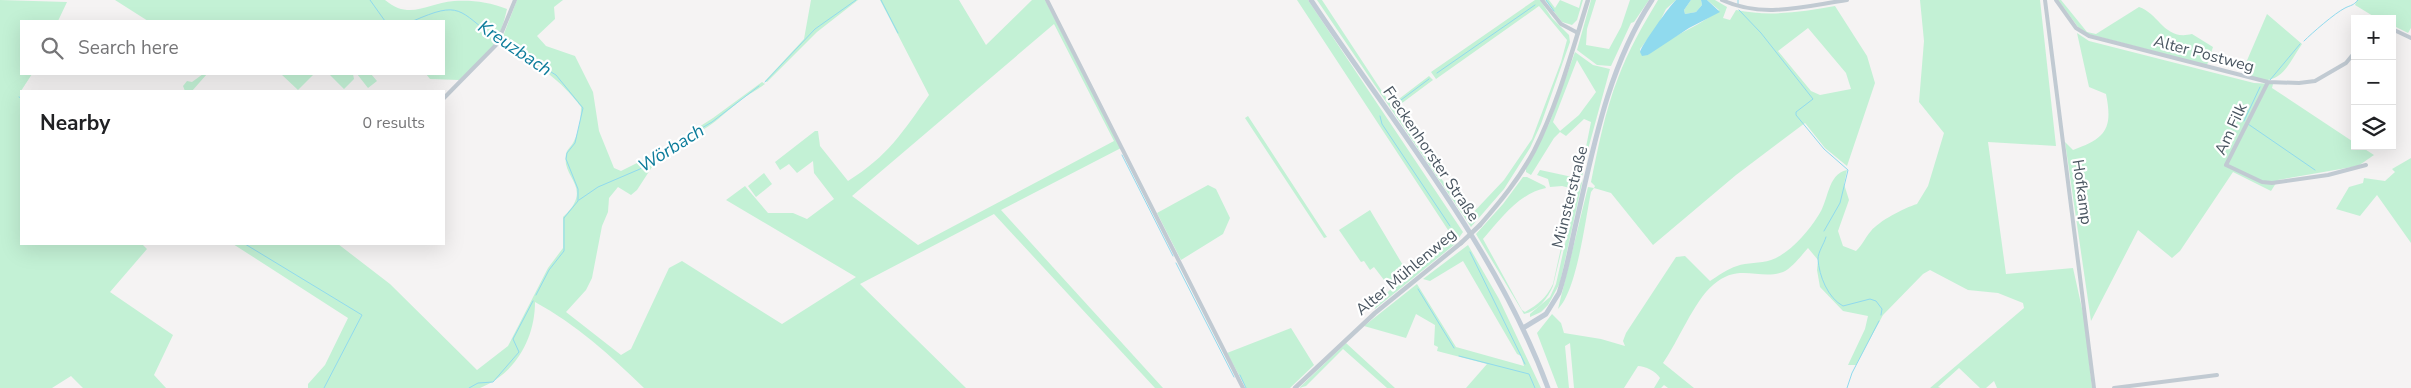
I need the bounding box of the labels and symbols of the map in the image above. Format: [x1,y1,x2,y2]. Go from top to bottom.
water label: Kreuzbach [473,15,557,81]
street label: Alter Postweg [2151,30,2257,78]
street label: Freckenhorster Straße [1378,82,1484,226]
street label: Am Filk [2209,99,2253,158]
water label: Wörbach [633,118,709,178]
street label: Münsterstraße [1547,144,1593,250]
street label: Hofkamp [2067,158,2097,226]
street label: Alter Mühlenweg [1351,223,1461,321]

